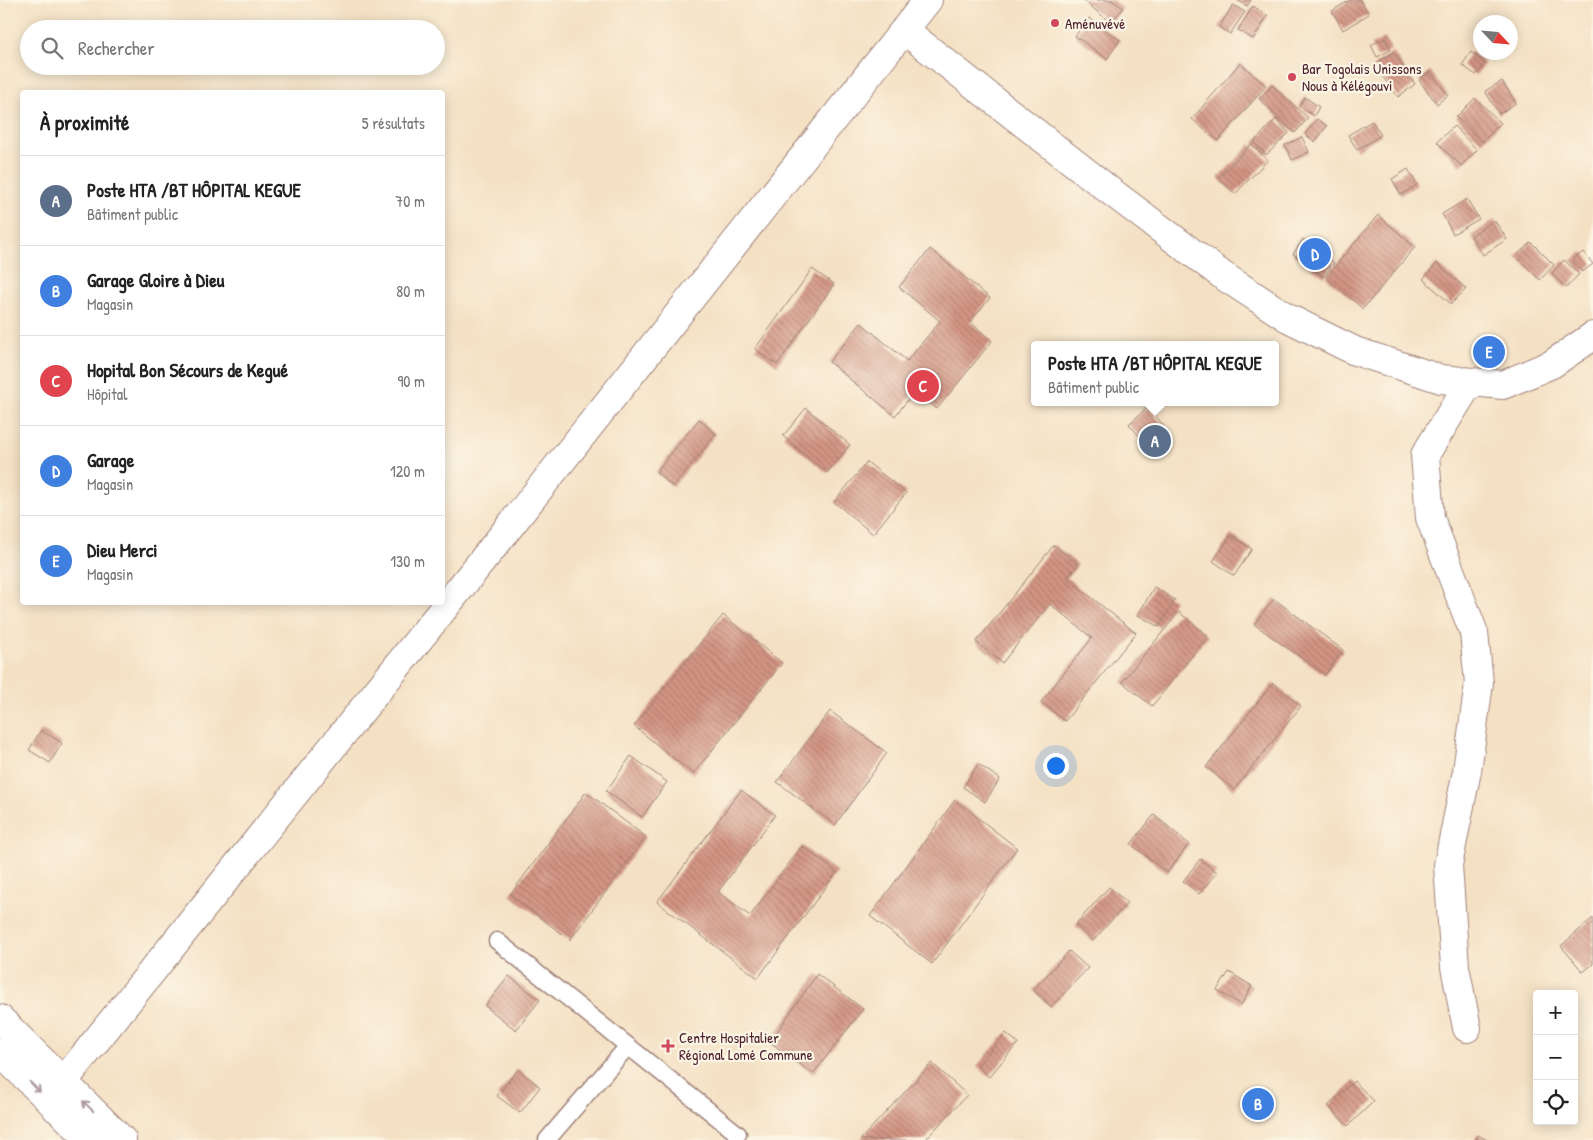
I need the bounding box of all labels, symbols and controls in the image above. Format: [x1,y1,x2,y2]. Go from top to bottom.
place label: Aménuvévé [1065,13,1125,34]
north arrow [1473,15,1518,60]
marker: Aménuvévé [1049,17,1061,29]
search box [20,20,445,75]
icon: search [38,34,66,62]
text: Rechercher [78,35,155,61]
place label: Bar Togolais Unissons Nous à Kélégouvi [1302,58,1422,96]
marker: Bar Togolais Unissons Nous à Kélégouvi [1286,71,1298,83]
text: À proximité [40,108,129,137]
text: 5 résultats [362,112,425,134]
text: Poste HTA /BT HÔPITAL KEGUE [87,177,301,203]
text: A [52,190,60,212]
text: 70 m [395,190,425,212]
text: Bâtiment public [87,203,178,225]
pin: D [1299,235,1331,273]
text: Garage Gloire à Dieu [87,267,224,293]
text: B [52,280,60,302]
text: 80 m [396,280,425,302]
text: Magasin [87,293,133,315]
pin: E [1473,333,1505,371]
popup [1031,341,1279,406]
text: Poste HTA /BT HÔPITAL KEGUE [1048,350,1262,376]
text: Hopital Bon Sécours de Kegué [87,357,288,383]
pin: C [907,367,939,405]
text: C [52,370,60,392]
text: 90 m [397,370,425,392]
text: Bâtiment public [1048,376,1139,398]
text: Hôpital [87,383,127,405]
pin: A [1139,422,1171,460]
text: Garage [87,447,134,473]
text: D [52,460,60,482]
text: 120 m [390,460,425,482]
text: Magasin [87,473,133,495]
text: Dieu Merci [87,537,158,563]
text: E [52,550,60,572]
text: 130 m [390,550,425,572]
text: Magasin [87,563,133,585]
your location [1043,753,1069,779]
map controls [1533,990,1578,1125]
button: + [1533,990,1578,1035]
place label: Centre Hospitalier Régional Lomé Commune [679,1027,813,1065]
button: − [1533,1035,1578,1080]
marker: Centre Hospitalier Régional Lomé Commune [661,1039,675,1053]
one-way arrow [28,1080,40,1092]
button: locate [1533,1080,1578,1125]
pin: B [1242,1085,1274,1123]
one-way arrow [81,1100,94,1112]

